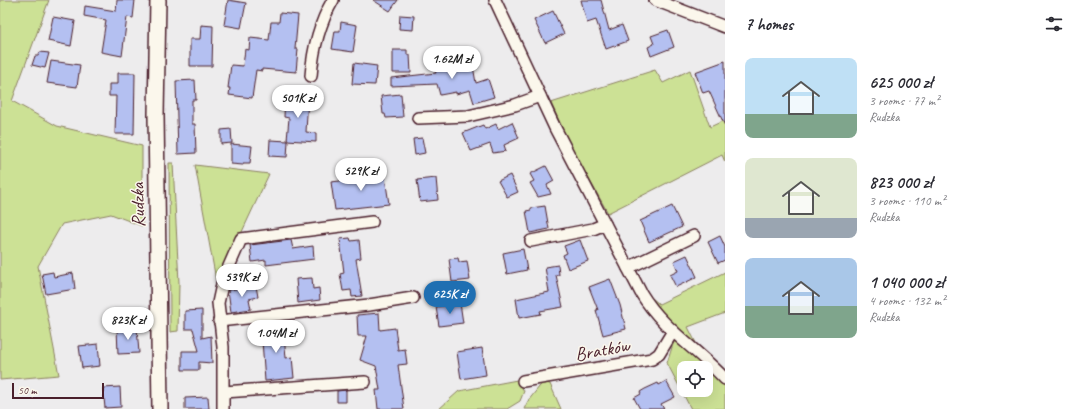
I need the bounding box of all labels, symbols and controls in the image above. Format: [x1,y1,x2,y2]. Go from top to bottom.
icon: filters [1043,13,1065,35]
text: 7 homes [745,14,793,35]
pin: 1.62M zł [411,46,493,80]
text: 1.62M zł [432,51,472,67]
text: 625 000 zł [869,72,932,93]
icon: home [777,74,825,122]
pin: 501K zł [261,85,335,119]
text: 501K zł [281,90,315,106]
text: 3 rooms · 77 m² [869,93,939,109]
text: Rudzka [869,109,900,125]
pin: 529K zł [324,158,398,192]
text: 529K zł [344,163,378,179]
text: 823 000 zł [869,172,932,193]
icon: home [777,174,825,222]
street label: Rudzka [126,181,150,228]
text: 3 rooms · 110 m² [869,193,945,209]
text: Rudzka [869,209,900,225]
pin: 539K zł [205,264,279,298]
text: 539K zł [225,269,259,285]
text: 1 040 000 zł [869,272,944,293]
icon: home [777,274,825,322]
pin: 625K zł [413,281,487,315]
text: 625K zł [433,286,467,302]
text: 4 rooms · 132 m² [869,293,945,309]
pin: 823K zł [91,307,165,341]
text: Rudzka [869,309,900,325]
text: 823K zł [111,312,145,328]
pin: 1.04M zł [235,320,317,354]
text: 1.04M zł [256,325,296,341]
street label: Bratków [573,333,633,367]
map controls [677,361,713,397]
button: locate [677,361,713,397]
scale bar [12,381,104,400]
text: 50 m [18,383,37,397]

